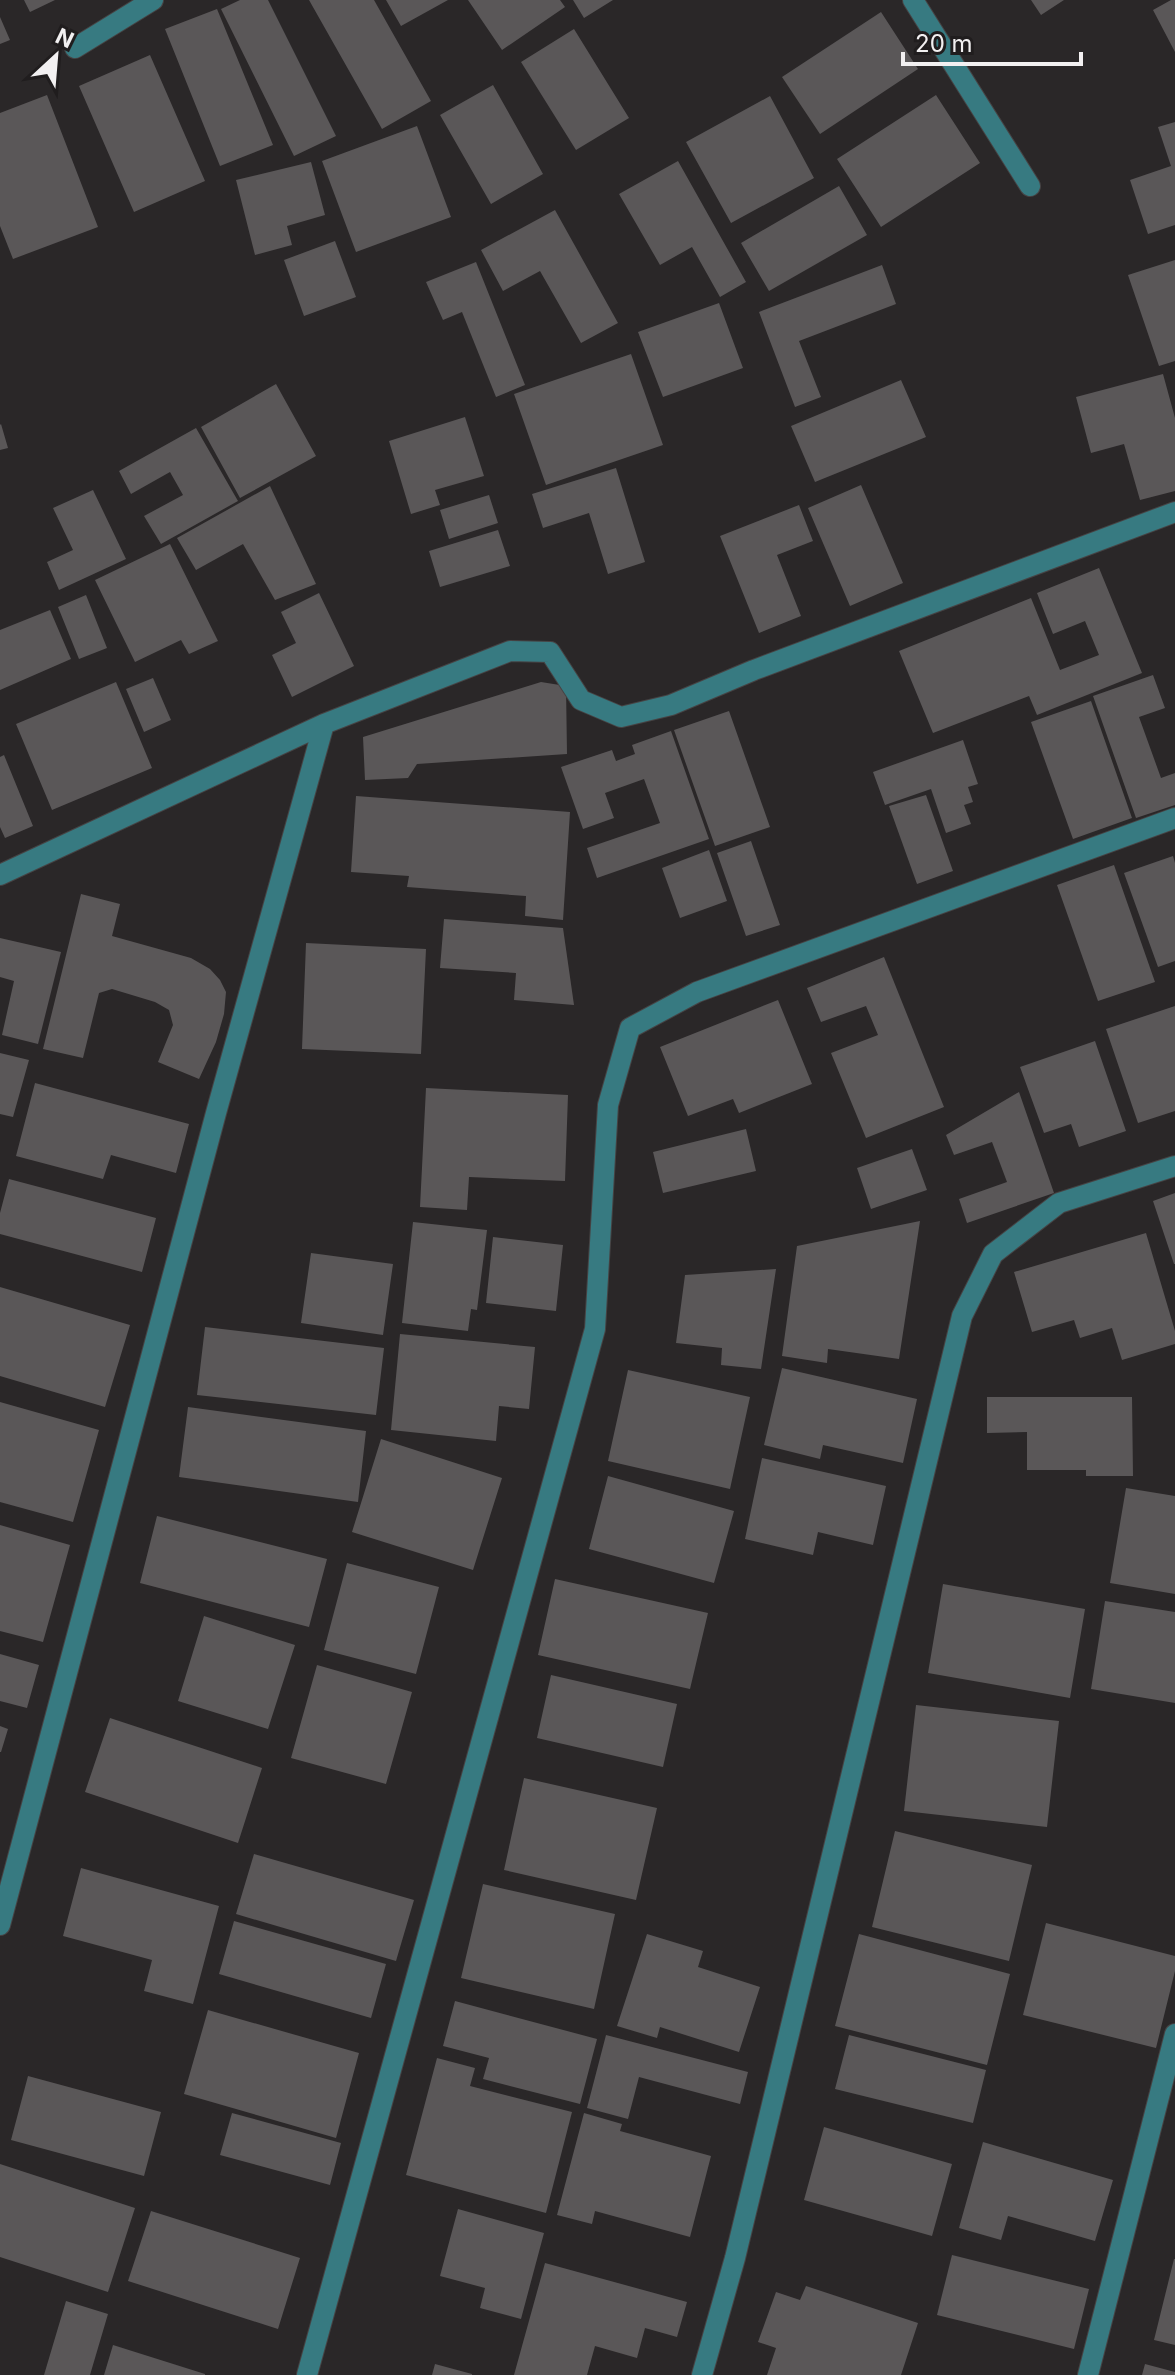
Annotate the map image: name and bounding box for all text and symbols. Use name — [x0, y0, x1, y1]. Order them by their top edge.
north arrow — [16, 16, 96, 96]
scale bar — [903, 16, 1081, 66]
text: N — [52, 23, 78, 53]
text: 20 m — [915, 29, 973, 58]

